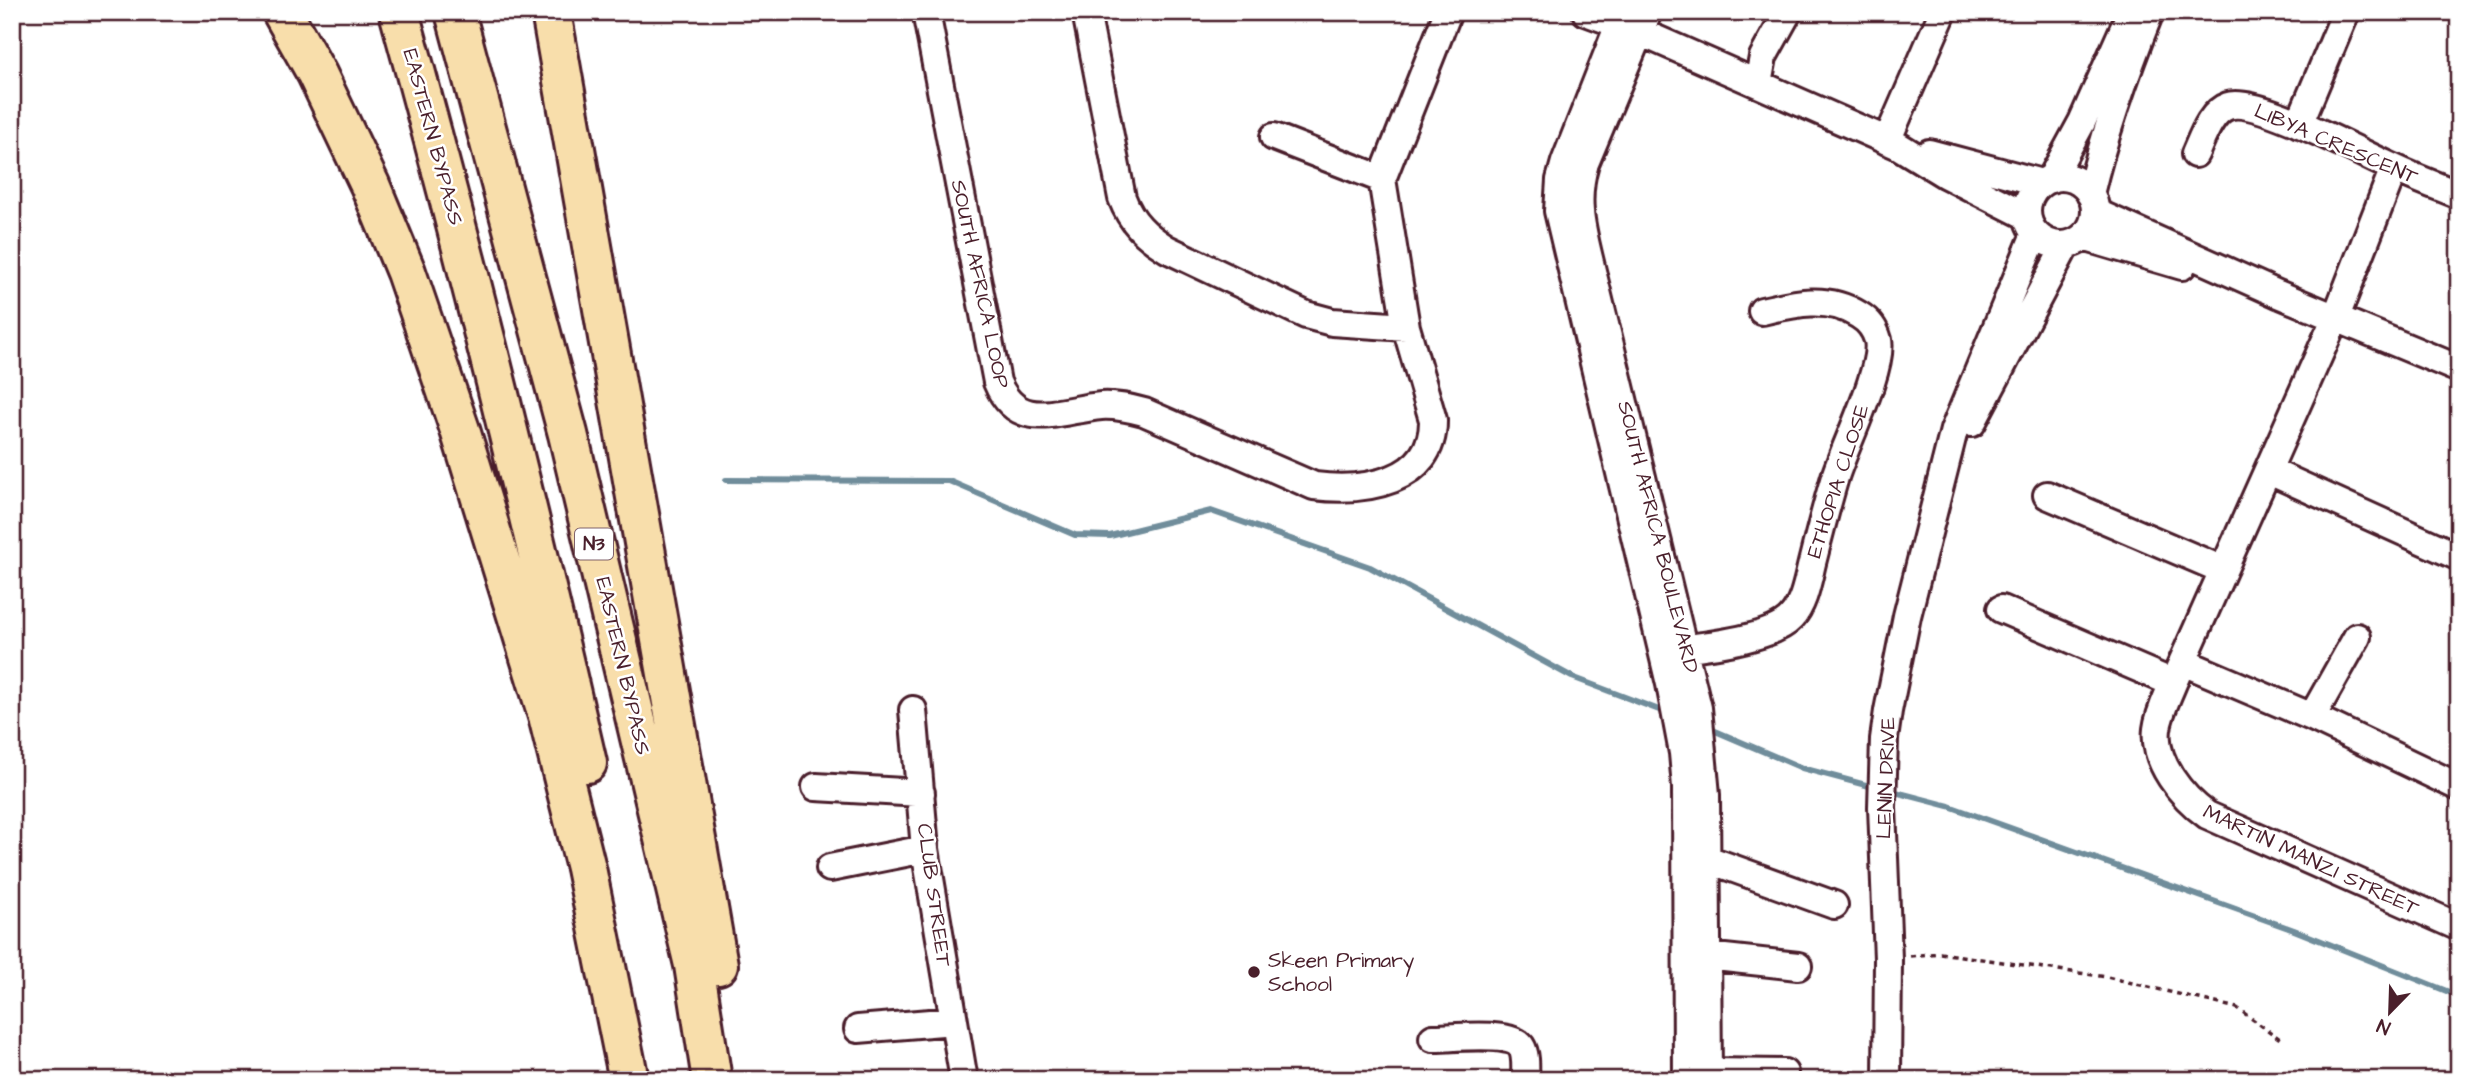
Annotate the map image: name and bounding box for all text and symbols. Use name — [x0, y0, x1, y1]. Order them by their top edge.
street label: EASTERN BYPASS — [396, 46, 470, 228]
street label: LIBYA CRESCENT — [2250, 96, 2423, 192]
street label: SOUTH AFRICA LOOP — [944, 177, 1016, 392]
street label: SOUTH AFRICA BOULEVARD — [1610, 398, 1706, 676]
street label: ETHOPIA CLOSE — [1799, 400, 1877, 562]
road number: N3 — [575, 528, 613, 559]
street label: EASTERN BYPASS — [588, 574, 658, 758]
street label: LENIN DRIVE — [1869, 716, 1903, 840]
street label: MARTIN MANZI STREET — [2198, 797, 2425, 923]
street label: CLUB STREET — [910, 822, 959, 969]
place label: Skeen Primary School — [1268, 946, 1415, 999]
marker: Skeen Primary School — [1246, 964, 1262, 980]
north arrow — [2356, 976, 2426, 1046]
text: N — [2373, 1011, 2395, 1041]

